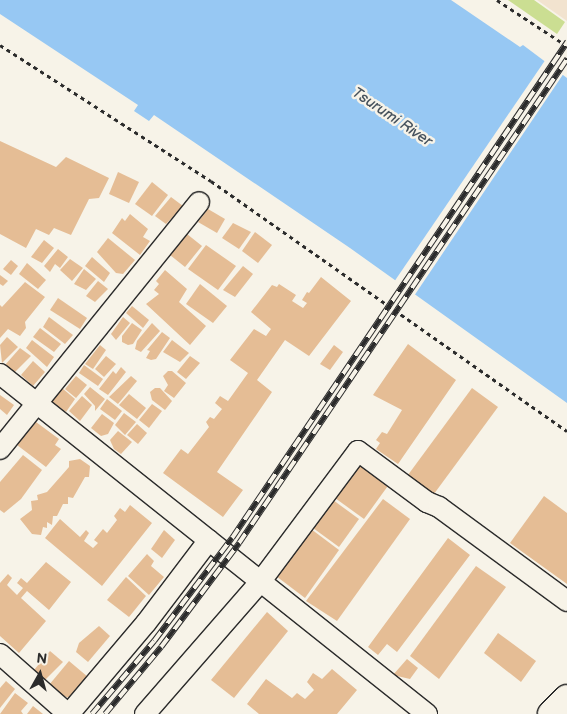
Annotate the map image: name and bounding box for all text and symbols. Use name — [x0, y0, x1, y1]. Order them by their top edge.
water label: Tsurumi River — [349, 84, 435, 150]
north arrow — [15, 649, 65, 699]
text: N — [36, 650, 48, 668]

